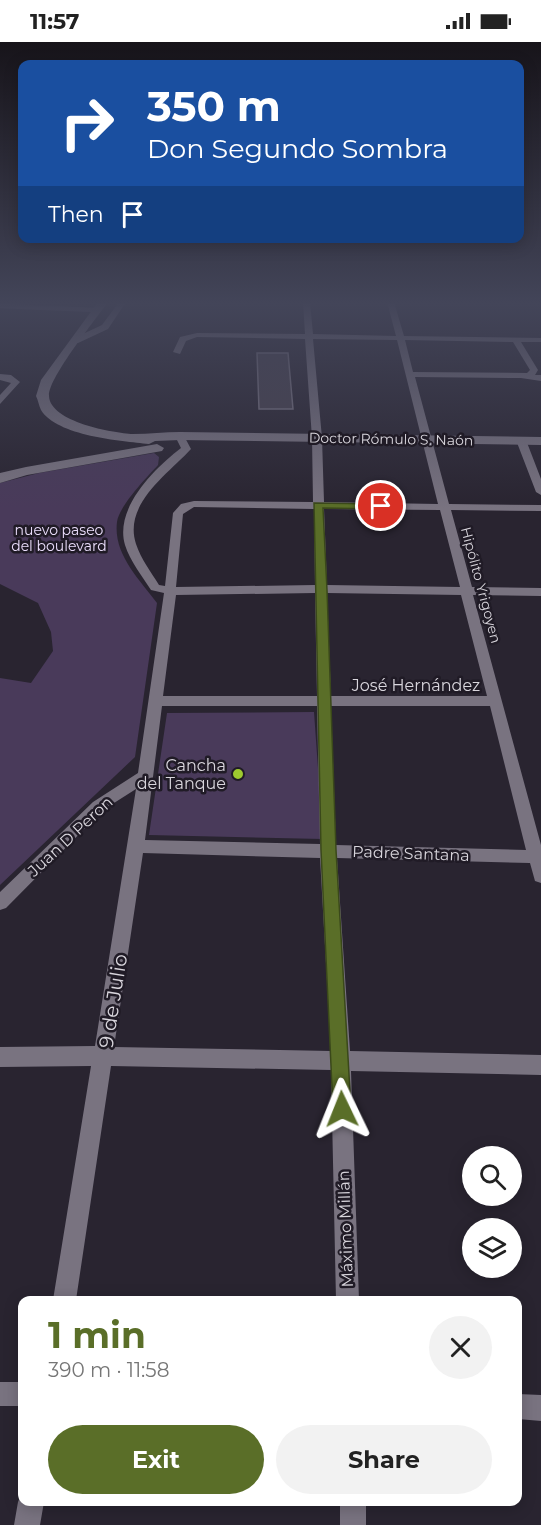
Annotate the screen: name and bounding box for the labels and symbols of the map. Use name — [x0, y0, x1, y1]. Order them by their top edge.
street label: Doctor Rómulo S. Naón — [309, 429, 473, 449]
pin — [355, 480, 406, 531]
park label: nuevo paseo del boulevard — [11, 521, 107, 555]
street label: Hipólito Yrigoyen — [457, 525, 505, 645]
street label: José Hernández — [351, 676, 480, 695]
place label: Cancha del Tanque — [137, 756, 226, 793]
marker: Cancha del Tanque — [231, 767, 245, 781]
street label: Juan D Peron — [23, 792, 117, 881]
street label: Padre Santana — [352, 842, 470, 865]
street label: 9 de Julio — [94, 952, 132, 1050]
position arrow — [310, 1077, 374, 1141]
street label: Máximo Millán — [334, 1170, 357, 1288]

